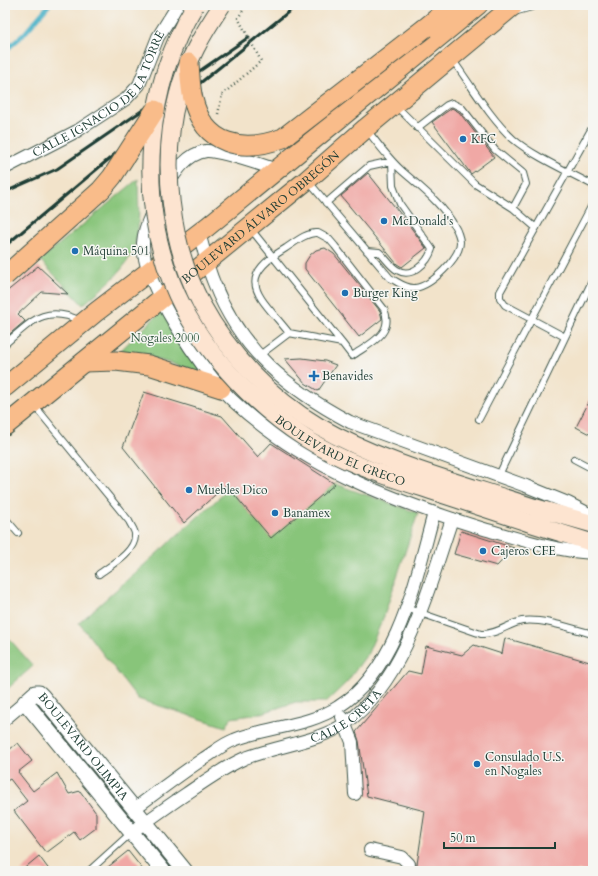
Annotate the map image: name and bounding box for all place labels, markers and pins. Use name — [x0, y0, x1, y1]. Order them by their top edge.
place label: KFC — [471, 131, 496, 147]
marker: KFC — [458, 134, 468, 144]
place label: McDonald's — [392, 213, 453, 229]
marker: McDonald's — [379, 216, 389, 226]
place label: Máquina 501 — [83, 243, 150, 259]
marker: Máquina 501 — [70, 246, 80, 256]
place label: Burger King — [353, 285, 418, 301]
marker: Burger King — [340, 288, 350, 298]
place label: Benavides — [322, 368, 373, 384]
marker: Benavides — [309, 371, 319, 381]
place label: Muebles Dico — [197, 482, 268, 498]
marker: Muebles Dico — [184, 485, 194, 495]
place label: Banamex — [283, 505, 330, 521]
marker: Banamex — [270, 508, 280, 518]
place label: Cajeros CFE — [491, 543, 556, 559]
marker: Cajeros CFE — [478, 546, 488, 556]
place label: Consulado U.S. en Nogales — [485, 749, 564, 779]
marker: Consulado U.S. en Nogales — [472, 759, 482, 769]

